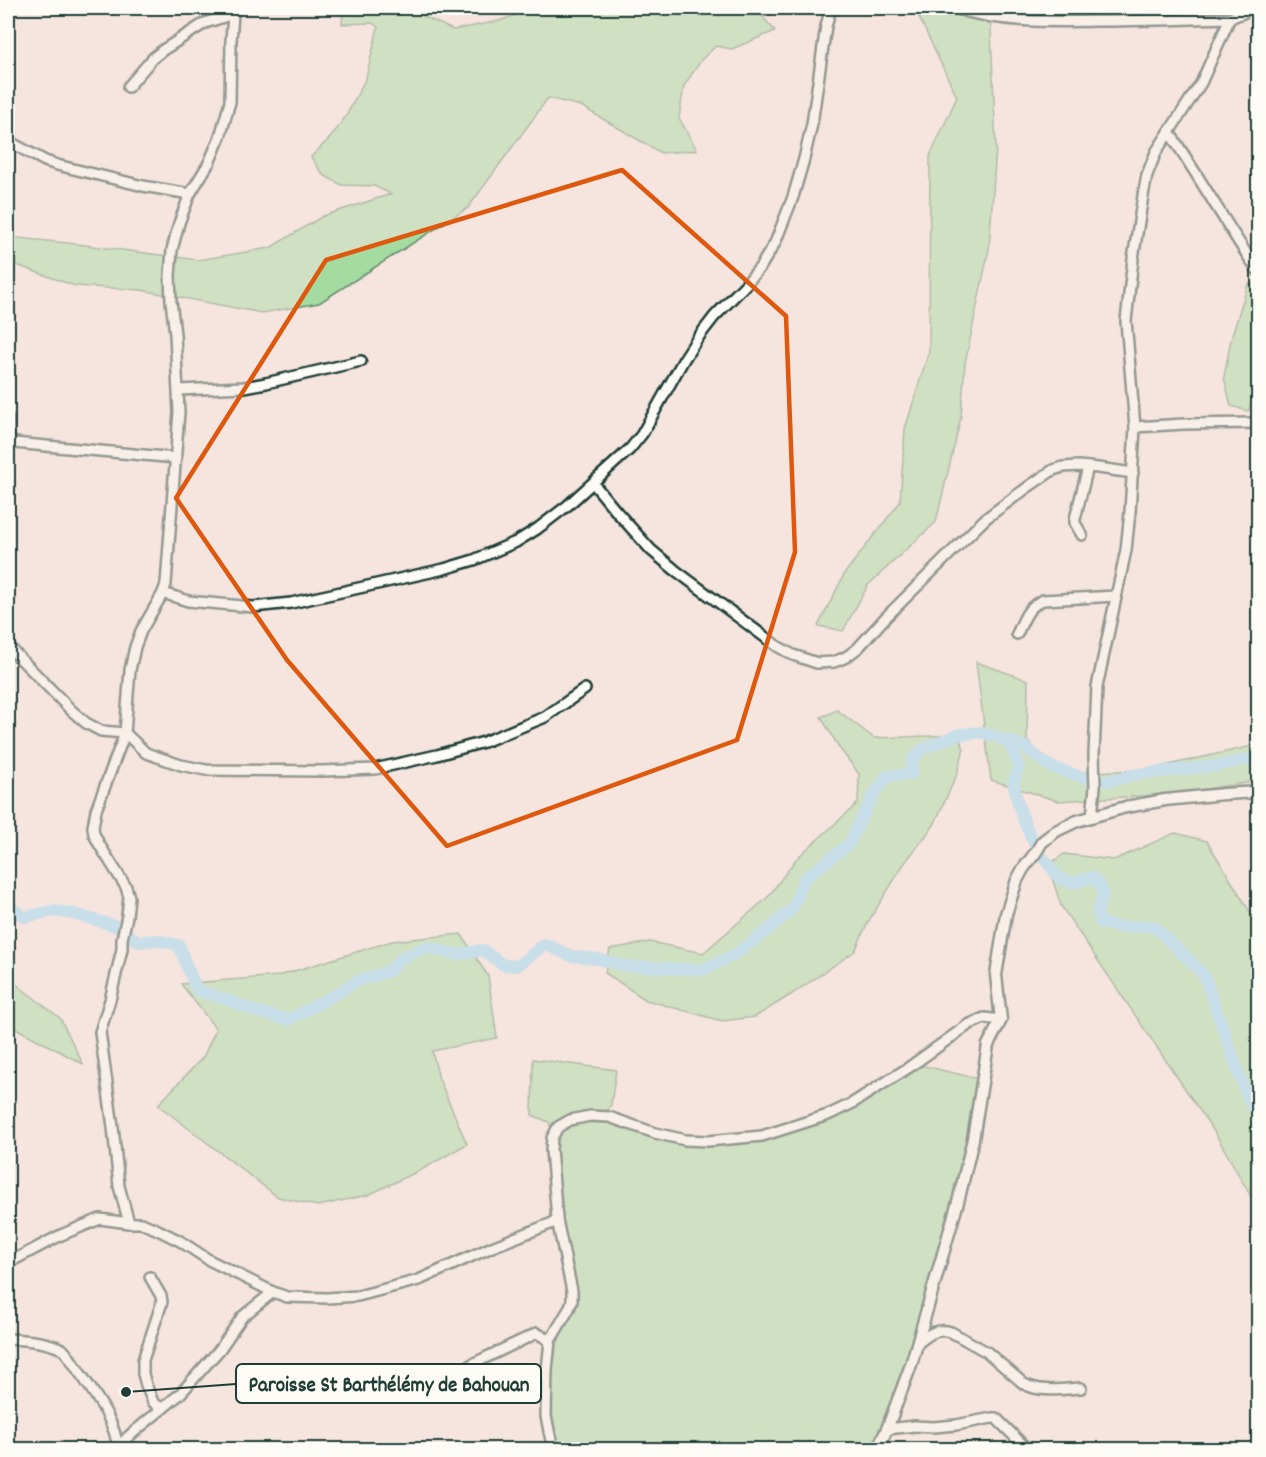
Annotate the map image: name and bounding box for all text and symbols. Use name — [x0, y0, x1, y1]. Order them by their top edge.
callout: Paroisse St Barthélémy de Bahouan — [236, 1364, 541, 1403]
text: Paroisse St Barthélémy de Bahouan — [249, 1372, 530, 1402]

